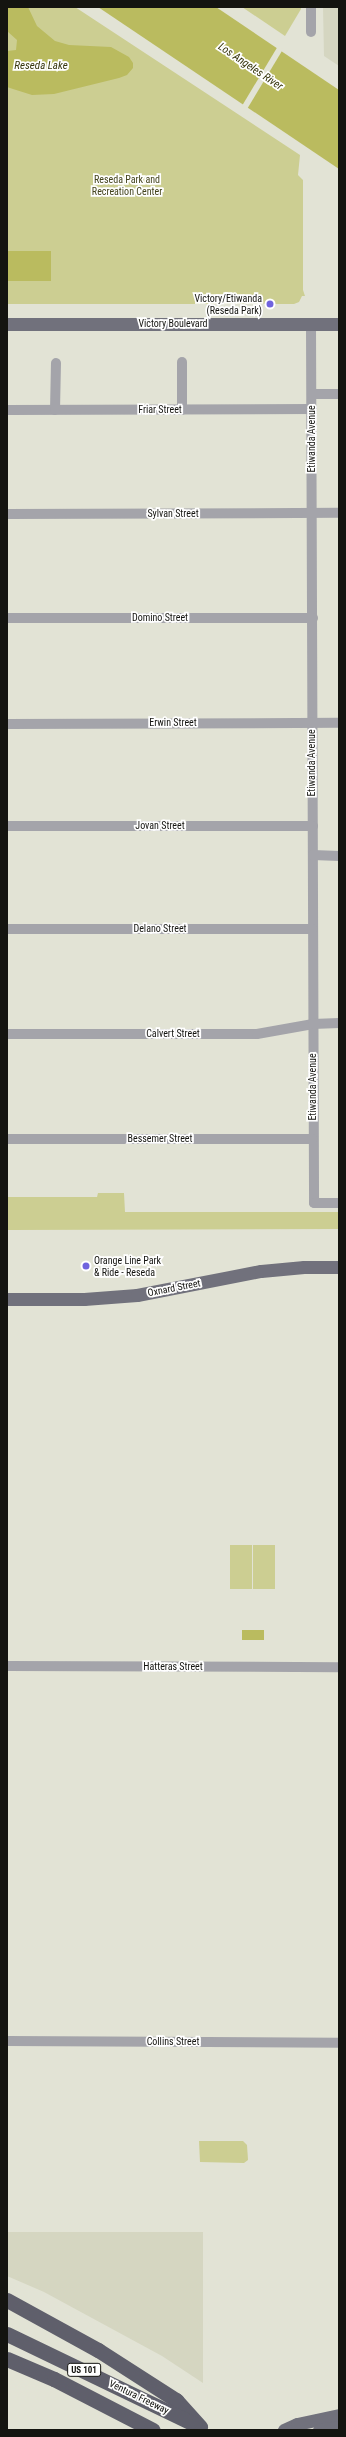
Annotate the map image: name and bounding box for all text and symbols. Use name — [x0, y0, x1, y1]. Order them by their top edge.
water label: Los Angeles River — [215, 41, 285, 93]
water label: Reseda Lake — [14, 59, 68, 73]
park label: Reseda Park and Recreation Center — [92, 173, 162, 196]
place label: Victory/Etiwanda (Reseda Park) — [194, 292, 262, 316]
marker: Victory/Etiwanda (Reseda Park) — [265, 299, 275, 309]
street label: Victory Boulevard — [138, 318, 208, 330]
street label: Friar Street — [138, 404, 182, 416]
street label: Etiwanda Avenue — [306, 405, 318, 473]
street label: Sylvan Street — [147, 508, 199, 520]
street label: Domino Street — [132, 612, 188, 624]
street label: Erwin Street — [149, 717, 197, 729]
street label: Etiwanda Avenue — [306, 729, 318, 797]
street label: Jovan Street — [135, 820, 185, 832]
street label: Delano Street — [133, 923, 187, 935]
street label: Calvert Street — [146, 1028, 200, 1040]
street label: Etiwanda Avenue — [307, 1053, 319, 1121]
street label: Bessemer Street — [128, 1133, 192, 1145]
place label: Orange Line Park & Ride - Reseda — [94, 1254, 161, 1278]
marker: Orange Line Park & Ride - Reseda — [81, 1261, 91, 1271]
street label: Oxnard Street — [147, 1277, 201, 1299]
street label: Hatteras Street — [143, 1661, 203, 1673]
street label: Collins Street — [147, 2036, 199, 2048]
road number: US 101 — [67, 2363, 101, 2377]
street label: Ventura Freeway — [107, 2377, 171, 2417]

